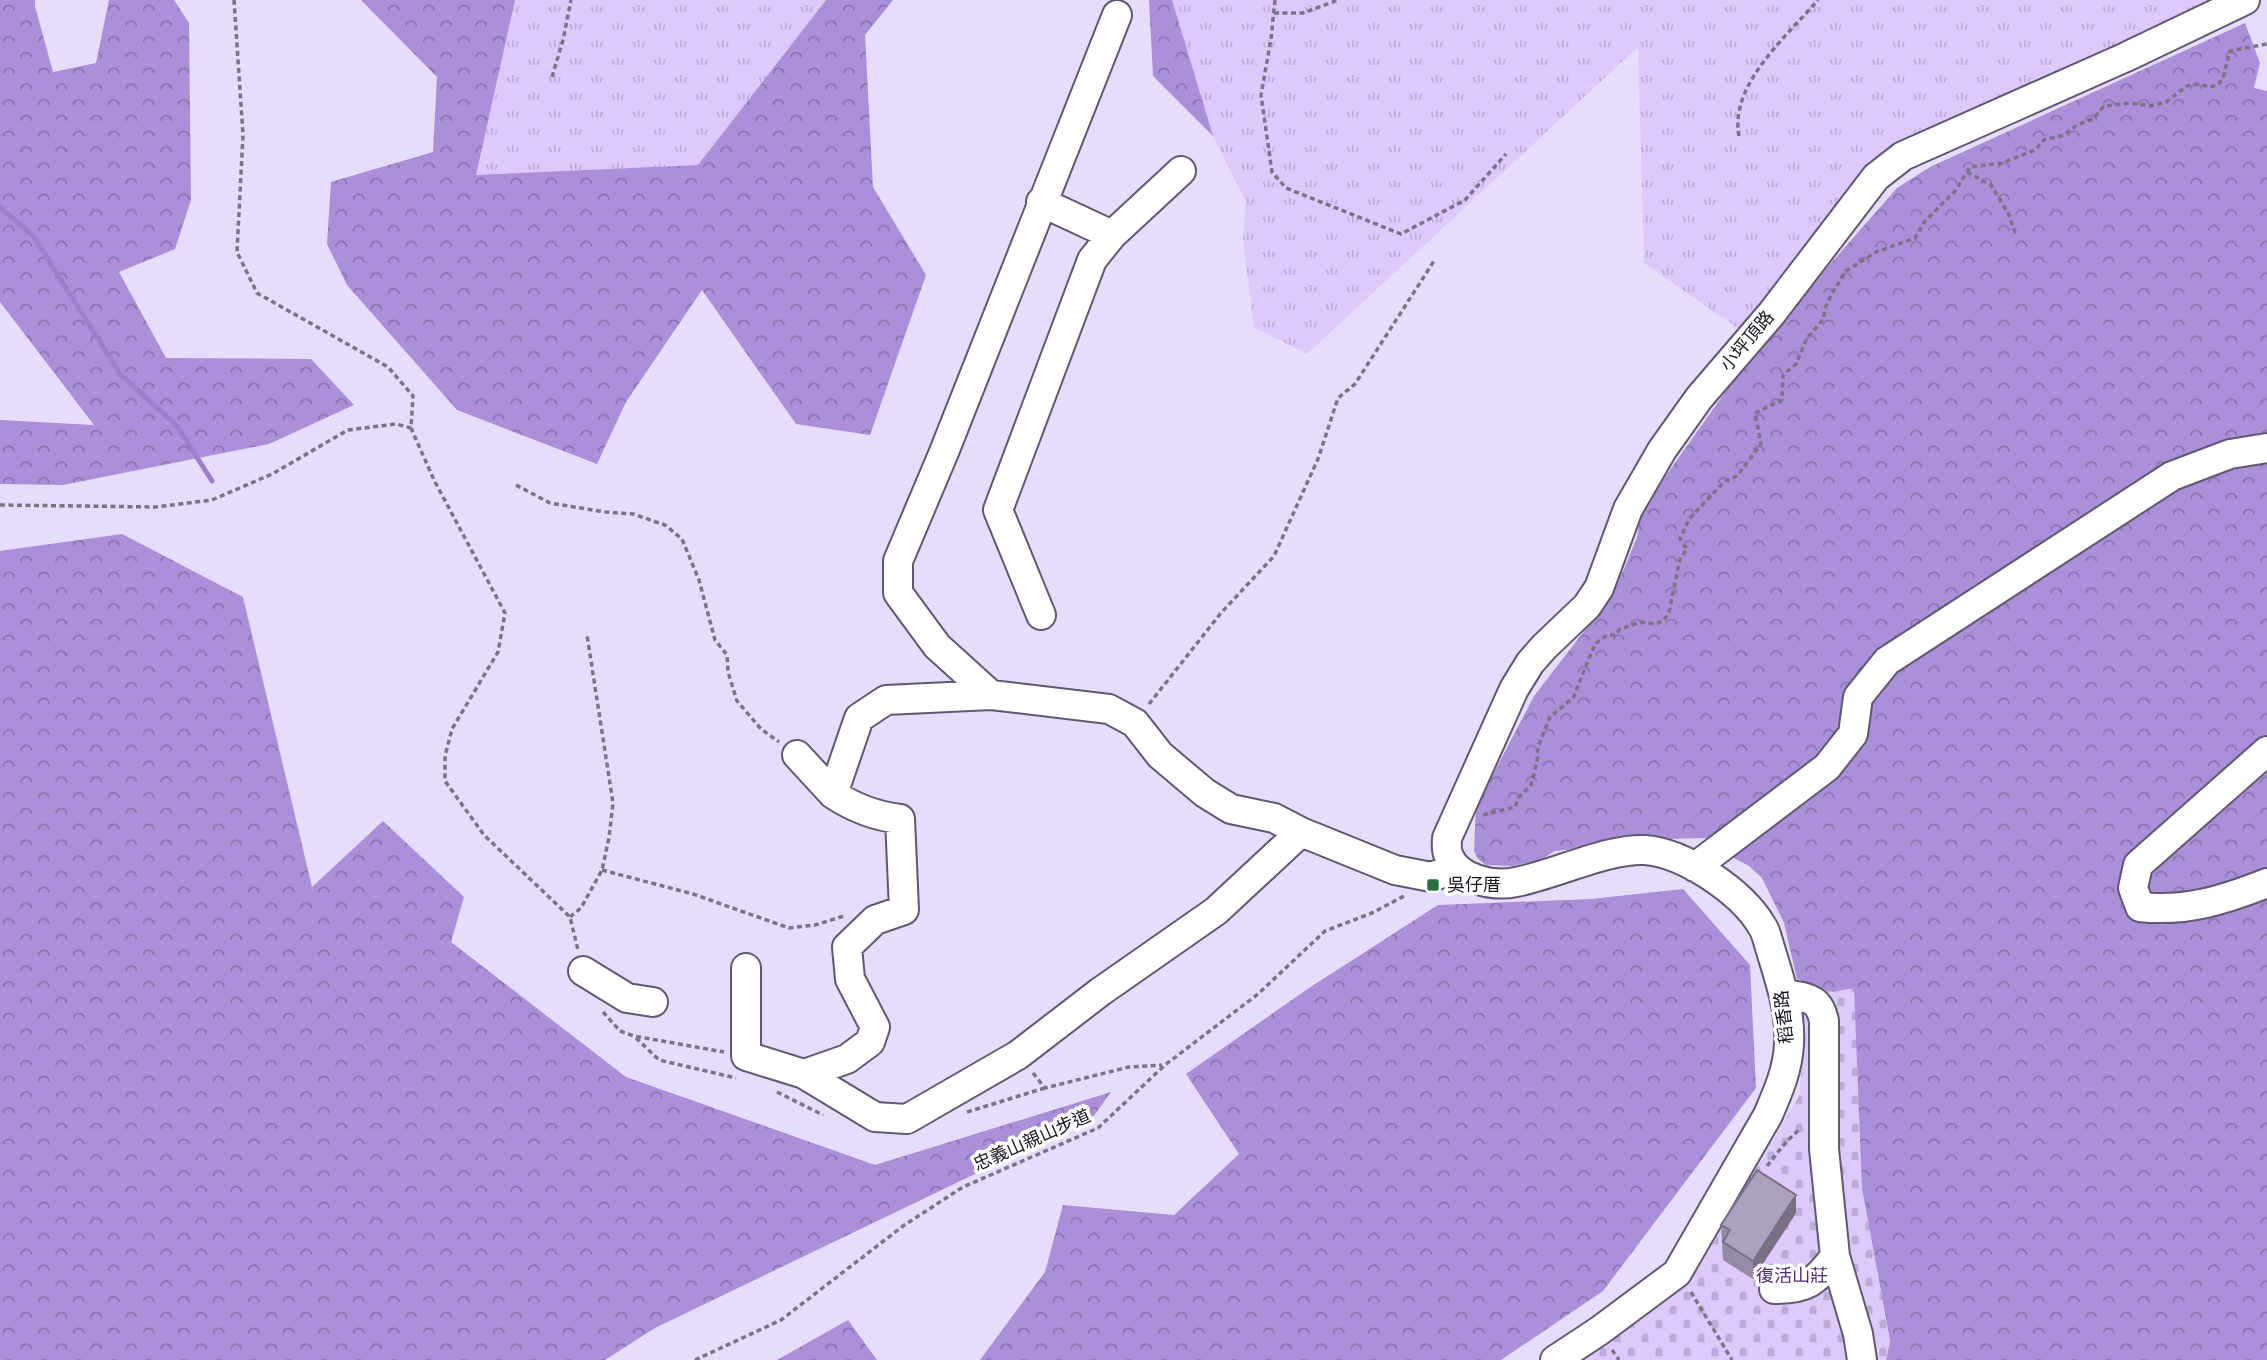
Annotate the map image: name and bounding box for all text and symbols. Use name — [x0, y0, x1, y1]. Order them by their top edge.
street label: 小坪頂路 — [1715, 306, 1779, 376]
place label: 吳仔厝 — [1447, 874, 1501, 896]
marker: 吳仔厝 — [1425, 877, 1441, 893]
street label: 稻香路 — [1770, 989, 1798, 1045]
street label: 忠義山親山步道 — [970, 1104, 1094, 1176]
park label: 復活山莊 — [1756, 1265, 1828, 1287]

